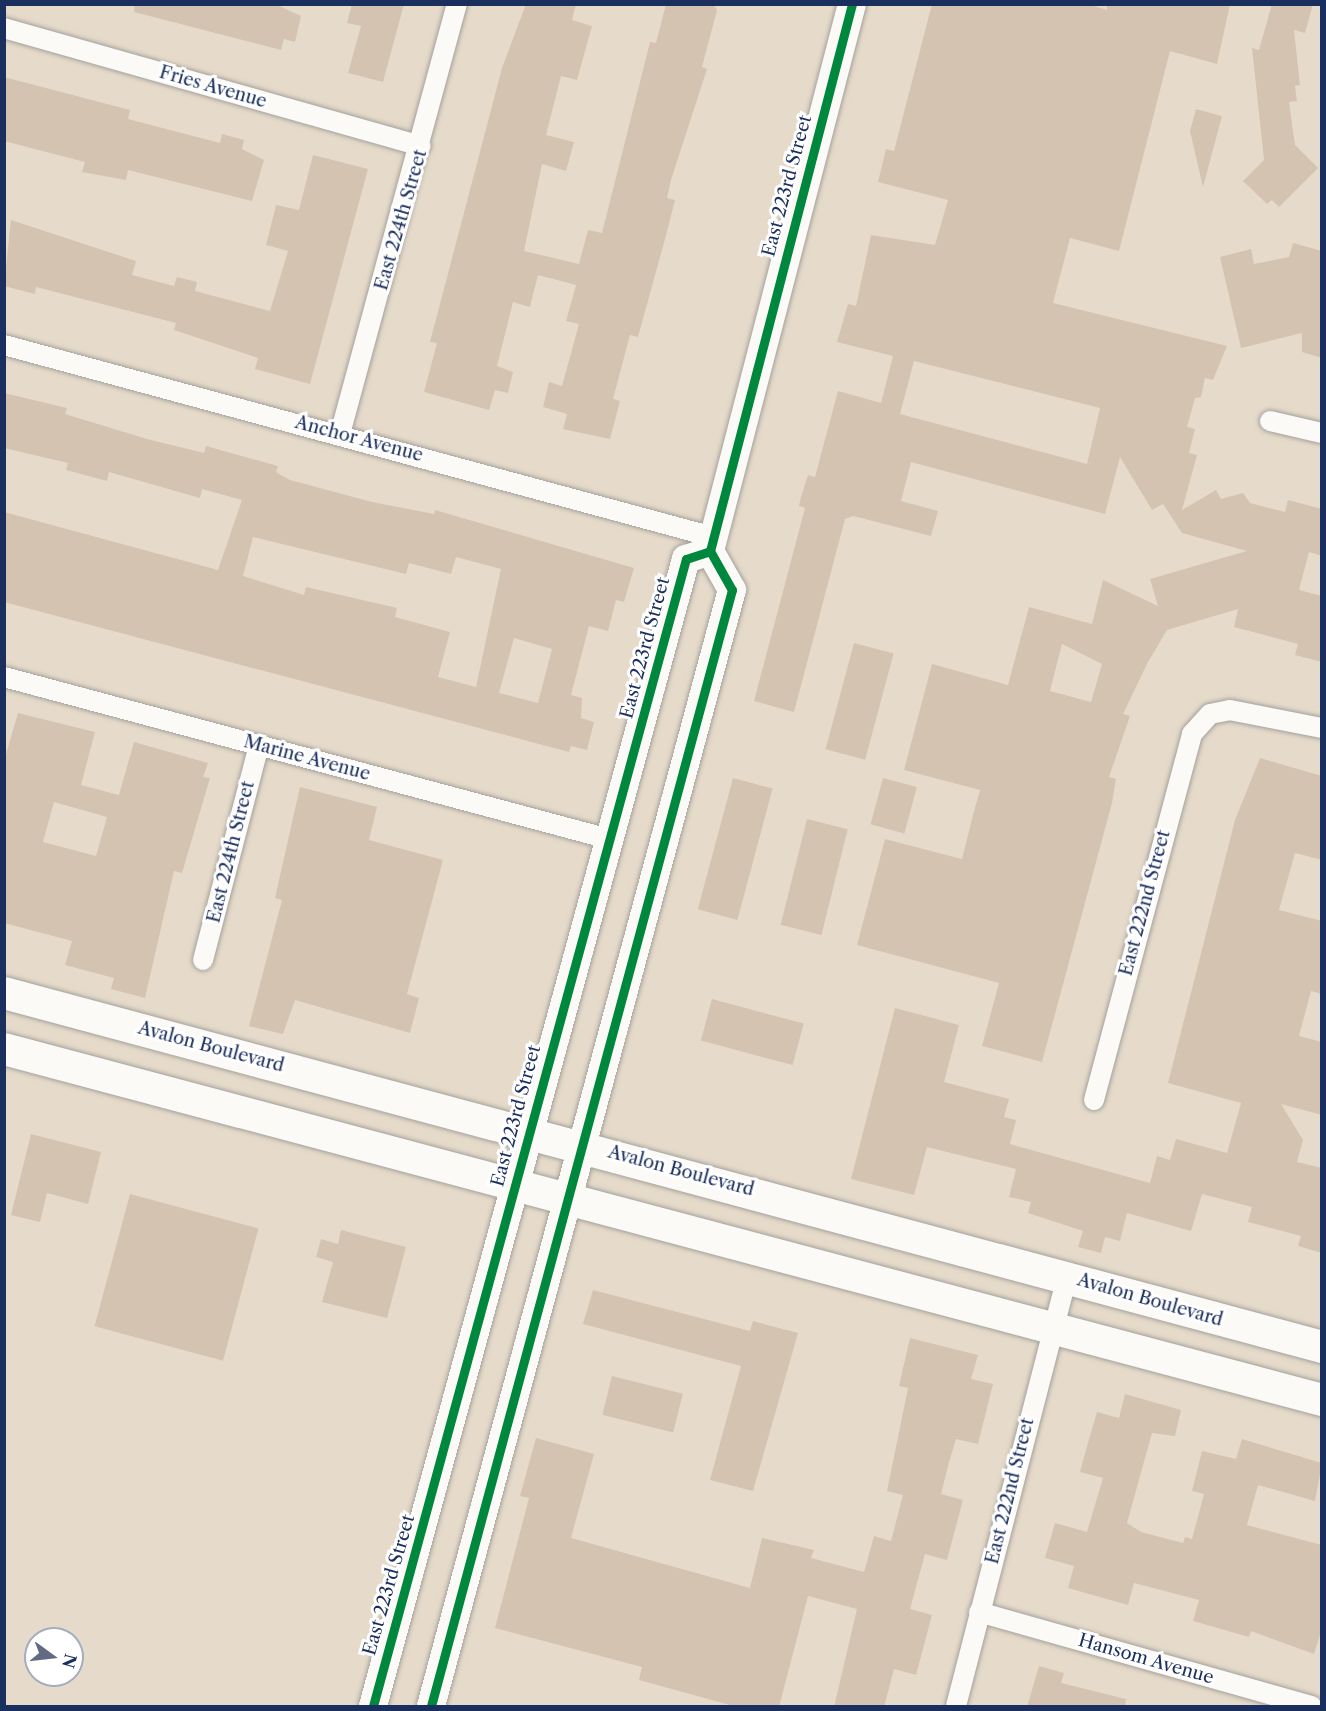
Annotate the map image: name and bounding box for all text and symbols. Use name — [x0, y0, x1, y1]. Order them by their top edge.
street label: Fries Avenue — [156, 61, 270, 113]
street label: East 223rd Street — [758, 113, 816, 259]
street label: East 224th Street — [371, 147, 431, 293]
street label: Anchor Avenue — [292, 411, 426, 467]
street label: East 223rd Street — [616, 575, 674, 721]
street label: Marine Avenue — [241, 731, 373, 785]
street label: East 224th Street — [203, 779, 259, 925]
street label: East 222nd Street — [1115, 828, 1175, 978]
street label: Avalon Boulevard — [136, 1017, 286, 1077]
street label: East 223rd Street — [487, 1043, 545, 1189]
street label: Avalon Boulevard — [606, 1141, 756, 1201]
street label: Avalon Boulevard — [1075, 1269, 1225, 1331]
street label: East 222nd Street — [981, 1416, 1039, 1566]
street label: East 223rd Street — [359, 1512, 419, 1658]
north arrow — [24, 1627, 84, 1687]
street label: Hansom Avenue — [1076, 1629, 1216, 1689]
text: N — [58, 1652, 81, 1670]

